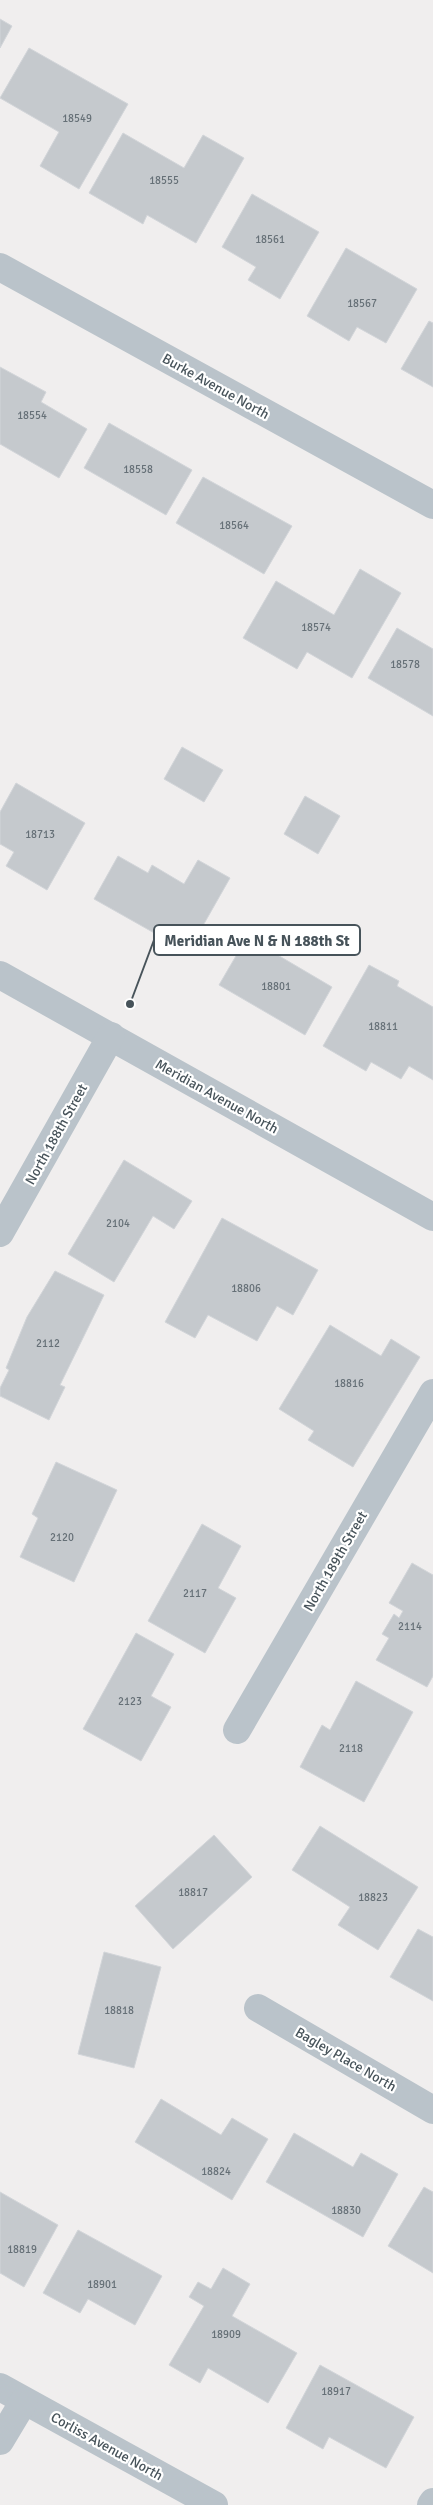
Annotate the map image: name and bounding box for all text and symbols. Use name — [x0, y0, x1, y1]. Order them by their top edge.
house number: 18549 — [62, 112, 92, 125]
house number: 18555 — [149, 174, 179, 187]
house number: 18561 — [255, 233, 285, 246]
house number: 18567 — [347, 297, 377, 310]
street label: Burke Avenue North — [159, 350, 272, 423]
house number: 18554 — [17, 409, 47, 422]
house number: 18558 — [123, 463, 153, 476]
house number: 18564 — [219, 519, 249, 532]
house number: 18574 — [301, 621, 331, 634]
house number: 18578 — [390, 658, 420, 671]
house number: 18713 — [25, 828, 55, 841]
callout: Meridian Ave N & N 188th St — [154, 925, 360, 955]
text: Meridian Ave N & N 188th St — [164, 932, 350, 950]
house number: 18801 — [261, 980, 291, 993]
house number: 18811 — [368, 1020, 398, 1033]
street label: Meridian Avenue North — [152, 1056, 281, 1137]
street label: North 188th Street — [22, 1081, 91, 1188]
house number: 2104 — [106, 1217, 130, 1230]
house number: 18806 — [231, 1282, 261, 1295]
house number: 2112 — [36, 1337, 60, 1350]
house number: 18816 — [334, 1377, 364, 1390]
street label: North 189th Street — [300, 1508, 371, 1614]
house number: 2120 — [50, 1531, 74, 1544]
house number: 2117 — [183, 1587, 207, 1600]
house number: 2114 — [398, 1620, 422, 1633]
house number: 2123 — [118, 1695, 142, 1708]
house number: 2118 — [339, 1742, 363, 1755]
house number: 18817 — [178, 1886, 208, 1899]
house number: 18823 — [358, 1891, 388, 1904]
house number: 18818 — [104, 2004, 134, 2017]
street label: Bagley Place North — [292, 2024, 399, 2095]
house number: 18824 — [201, 2165, 231, 2178]
house number: 18830 — [331, 2204, 361, 2217]
house number: 18819 — [7, 2243, 37, 2256]
house number: 18901 — [87, 2278, 117, 2291]
house number: 18909 — [211, 2328, 241, 2341]
house number: 18917 — [321, 2385, 351, 2398]
street label: Corliss Avenue North — [48, 2409, 166, 2484]

